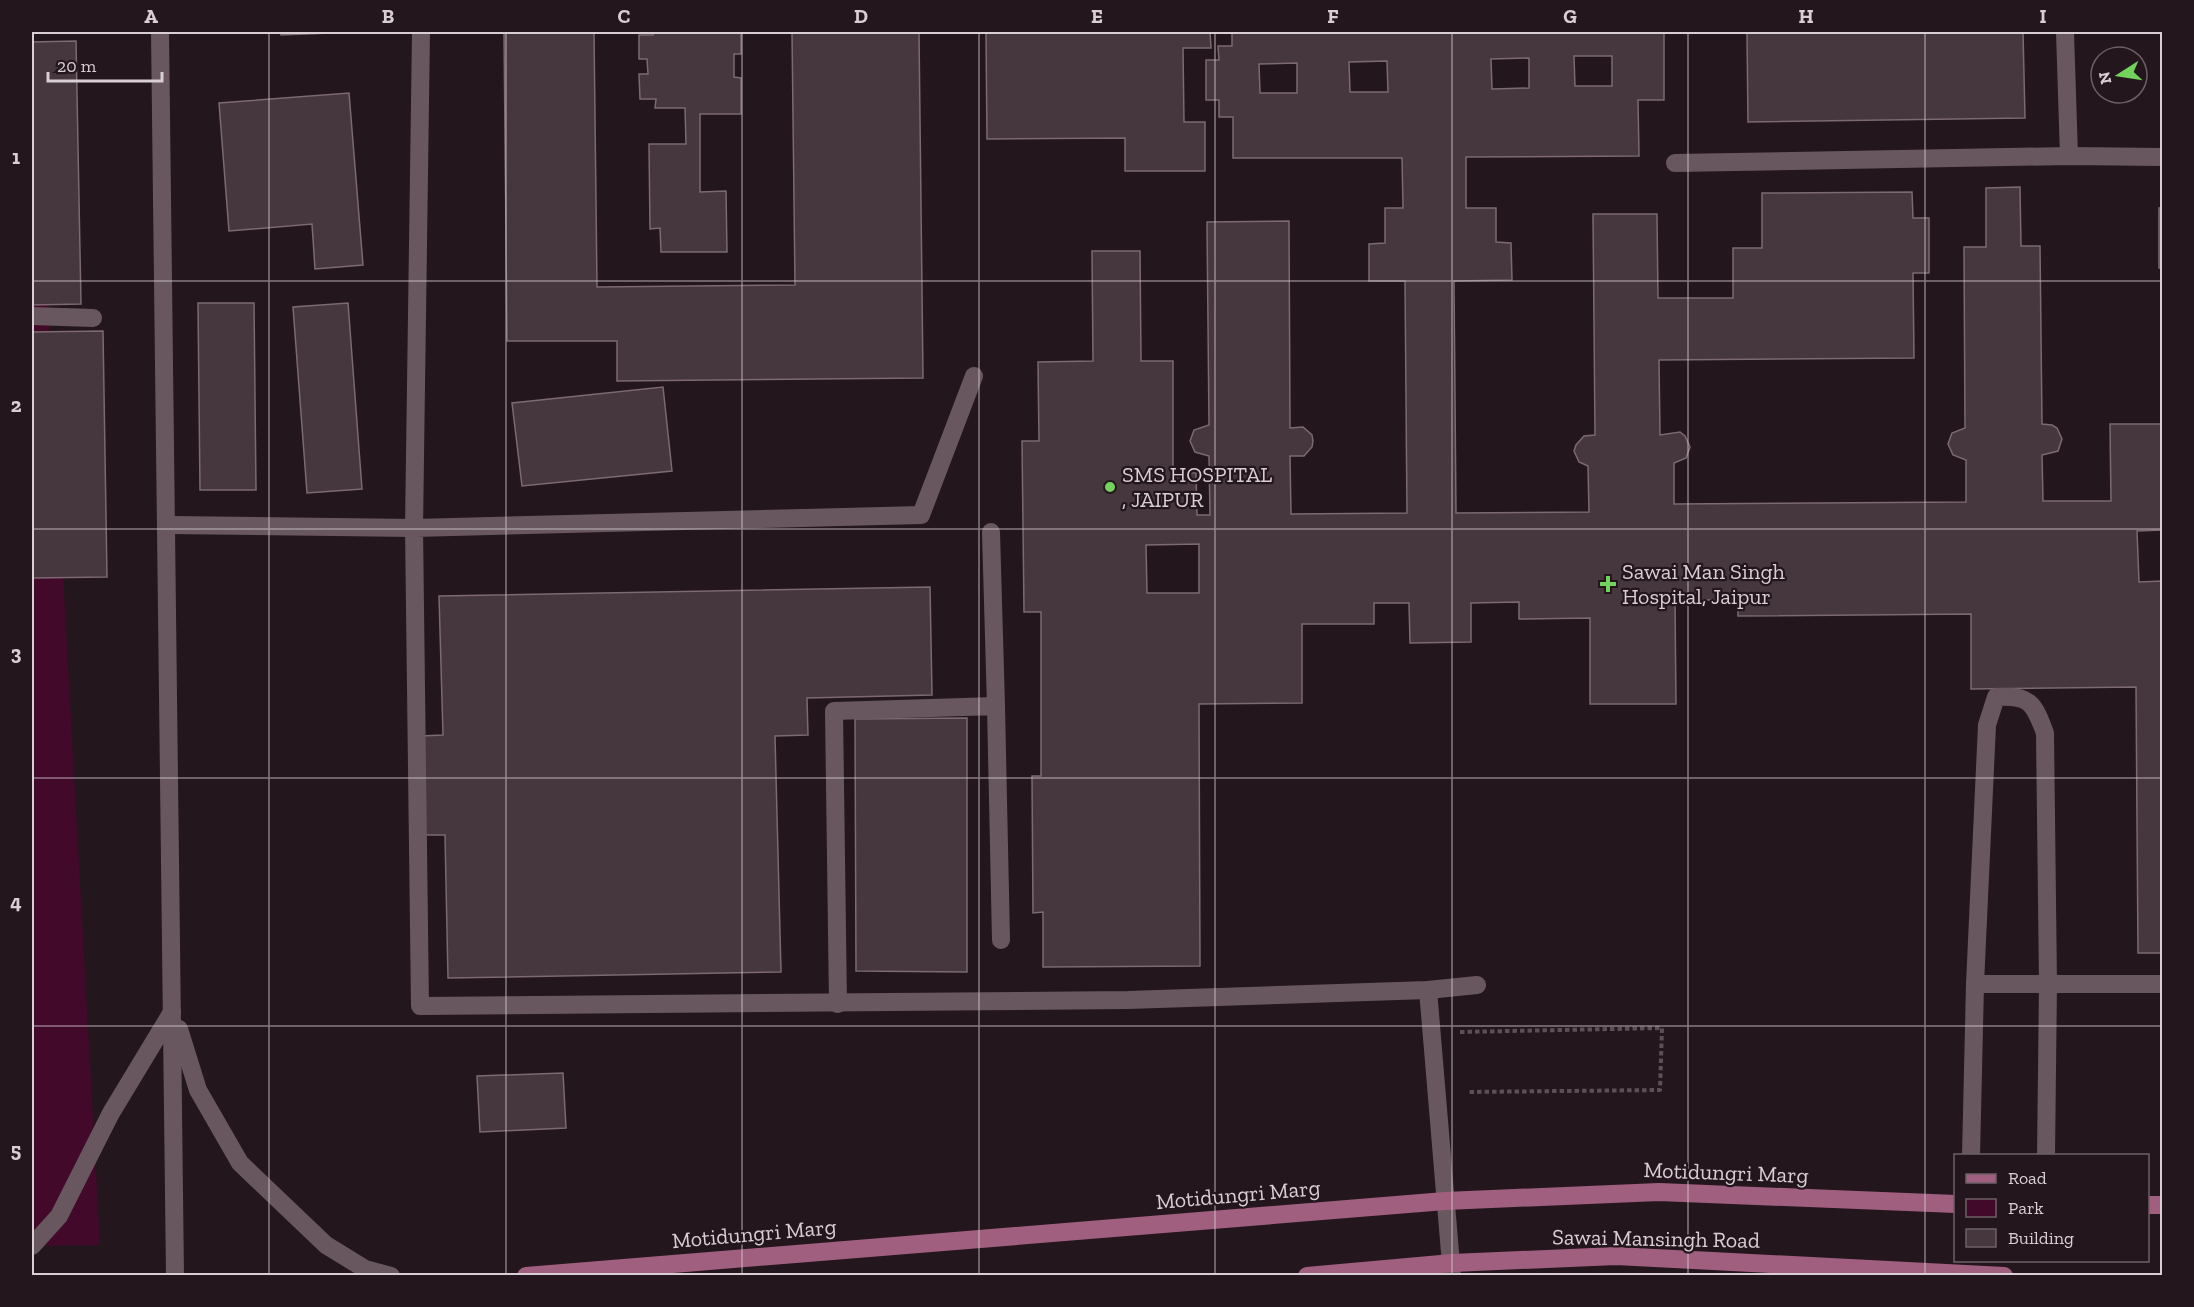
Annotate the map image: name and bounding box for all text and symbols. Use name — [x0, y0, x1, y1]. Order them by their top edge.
text: A — [144, 4, 158, 28]
text: B — [382, 4, 394, 28]
text: C — [618, 4, 631, 28]
text: D — [854, 4, 868, 28]
text: E — [1091, 4, 1103, 28]
text: F — [1327, 4, 1339, 28]
text: G — [1563, 4, 1577, 28]
text: H — [1798, 4, 1814, 28]
text: I — [2039, 4, 2047, 28]
scale bar — [48, 45, 162, 83]
north arrow — [2089, 45, 2149, 105]
text: 20 m — [57, 55, 97, 77]
text: N — [2094, 70, 2115, 86]
text: 1 — [12, 145, 20, 169]
text: 2 — [11, 393, 22, 417]
place label: SMS HOSPITAL , JAIPUR — [1122, 461, 1272, 513]
marker: SMS HOSPITAL , JAIPUR — [1103, 480, 1117, 494]
place label: Sawai Man Singh Hospital, Jaipur — [1622, 558, 1786, 610]
marker: Sawai Man Singh Hospital, Jaipur — [1599, 575, 1617, 593]
text: 3 — [11, 641, 22, 665]
text: 4 — [10, 890, 22, 914]
text: 5 — [11, 1138, 21, 1162]
legend — [1954, 1154, 2149, 1262]
street label: Motidungri Marg — [1643, 1156, 1809, 1189]
text: Road — [2008, 1167, 2047, 1189]
street label: Motidungri Marg — [1155, 1174, 1321, 1215]
text: Park — [2008, 1197, 2044, 1219]
street label: Motidungri Marg — [671, 1213, 837, 1254]
street label: Sawai Mansingh Road — [1552, 1223, 1760, 1254]
text: Building — [2008, 1227, 2074, 1249]

